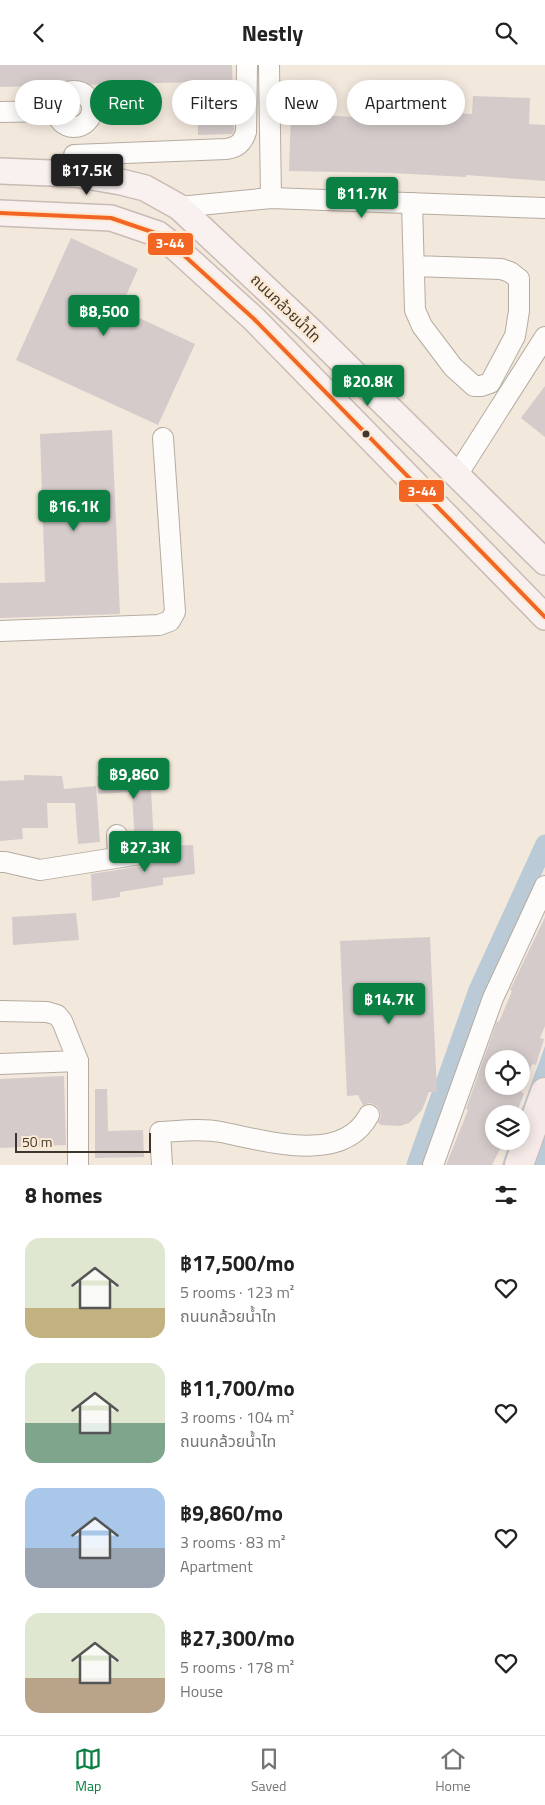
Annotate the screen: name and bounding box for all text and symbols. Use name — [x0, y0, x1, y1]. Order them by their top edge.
text: Nestly — [242, 16, 303, 50]
icon: back — [25, 19, 53, 47]
icon: search — [492, 19, 520, 47]
chip: Buy — [15, 80, 80, 125]
chip: Rent — [90, 80, 162, 125]
chip: Filters — [172, 80, 256, 125]
chip: New — [266, 80, 337, 125]
chip: Apartment — [347, 80, 465, 125]
pin: ฿17.5K — [46, 153, 128, 196]
text: ฿17.5K — [62, 158, 112, 182]
pin: ฿11.7K — [321, 177, 403, 219]
text: ฿11.7K — [337, 181, 387, 205]
line badge: 3-44 — [147, 232, 194, 256]
text: 3-44 — [155, 232, 185, 253]
street label: ถนนกล้วยน้ำไท — [246, 268, 326, 348]
pin: ฿8,500 — [63, 295, 145, 337]
text: ฿8,500 — [79, 299, 129, 323]
pin: ฿20.8K — [327, 365, 409, 407]
text: ฿20.8K — [343, 369, 393, 393]
unlabelled marker — [361, 429, 371, 439]
line badge: 3-44 — [398, 479, 445, 503]
text: 3-44 — [407, 480, 437, 501]
pin: ฿16.1K — [33, 489, 115, 532]
text: ฿16.1K — [49, 494, 99, 518]
pin: ฿9,860 — [93, 757, 175, 800]
text: ฿9,860 — [109, 762, 159, 786]
pin: ฿27.3K — [104, 831, 186, 873]
text: ฿27.3K — [120, 835, 170, 859]
pin: ฿14.7K — [348, 983, 430, 1025]
text: ฿14.7K — [364, 987, 414, 1011]
map controls — [485, 1050, 530, 1150]
button: locate — [485, 1050, 530, 1095]
button: layers — [485, 1105, 530, 1150]
scale bar — [15, 1130, 151, 1153]
text: 50 m — [22, 1131, 52, 1152]
text: 8 homes — [25, 1179, 102, 1211]
icon: filters — [492, 1181, 520, 1209]
text: ฿17,500/mo — [180, 1247, 295, 1279]
icon: home — [65, 1258, 125, 1318]
icon: heart — [492, 1274, 520, 1302]
text: 5 rooms · 123 m² — [180, 1280, 294, 1304]
text: ถนนกล้วยน้ำไท — [180, 1304, 276, 1328]
text: ฿11,700/mo — [180, 1372, 295, 1404]
icon: home — [65, 1383, 125, 1443]
icon: heart — [492, 1399, 520, 1427]
text: 3 rooms · 104 m² — [180, 1405, 294, 1429]
text: ถนนกล้วยน้ำไท — [180, 1429, 276, 1453]
text: ฿9,860/mo — [180, 1497, 283, 1529]
icon: home — [65, 1508, 125, 1568]
icon: heart — [492, 1524, 520, 1552]
text: 3 rooms · 83 m² — [180, 1530, 285, 1554]
text: Apartment — [180, 1554, 253, 1578]
text: ฿27,300/mo — [180, 1622, 295, 1654]
icon: home — [65, 1633, 125, 1693]
icon: heart — [492, 1649, 520, 1677]
text: 5 rooms · 178 m² — [180, 1655, 294, 1679]
text: House — [180, 1679, 223, 1703]
tab: Map — [74, 1745, 102, 1796]
tab: Saved — [251, 1745, 287, 1796]
tab: Home — [435, 1745, 471, 1796]

